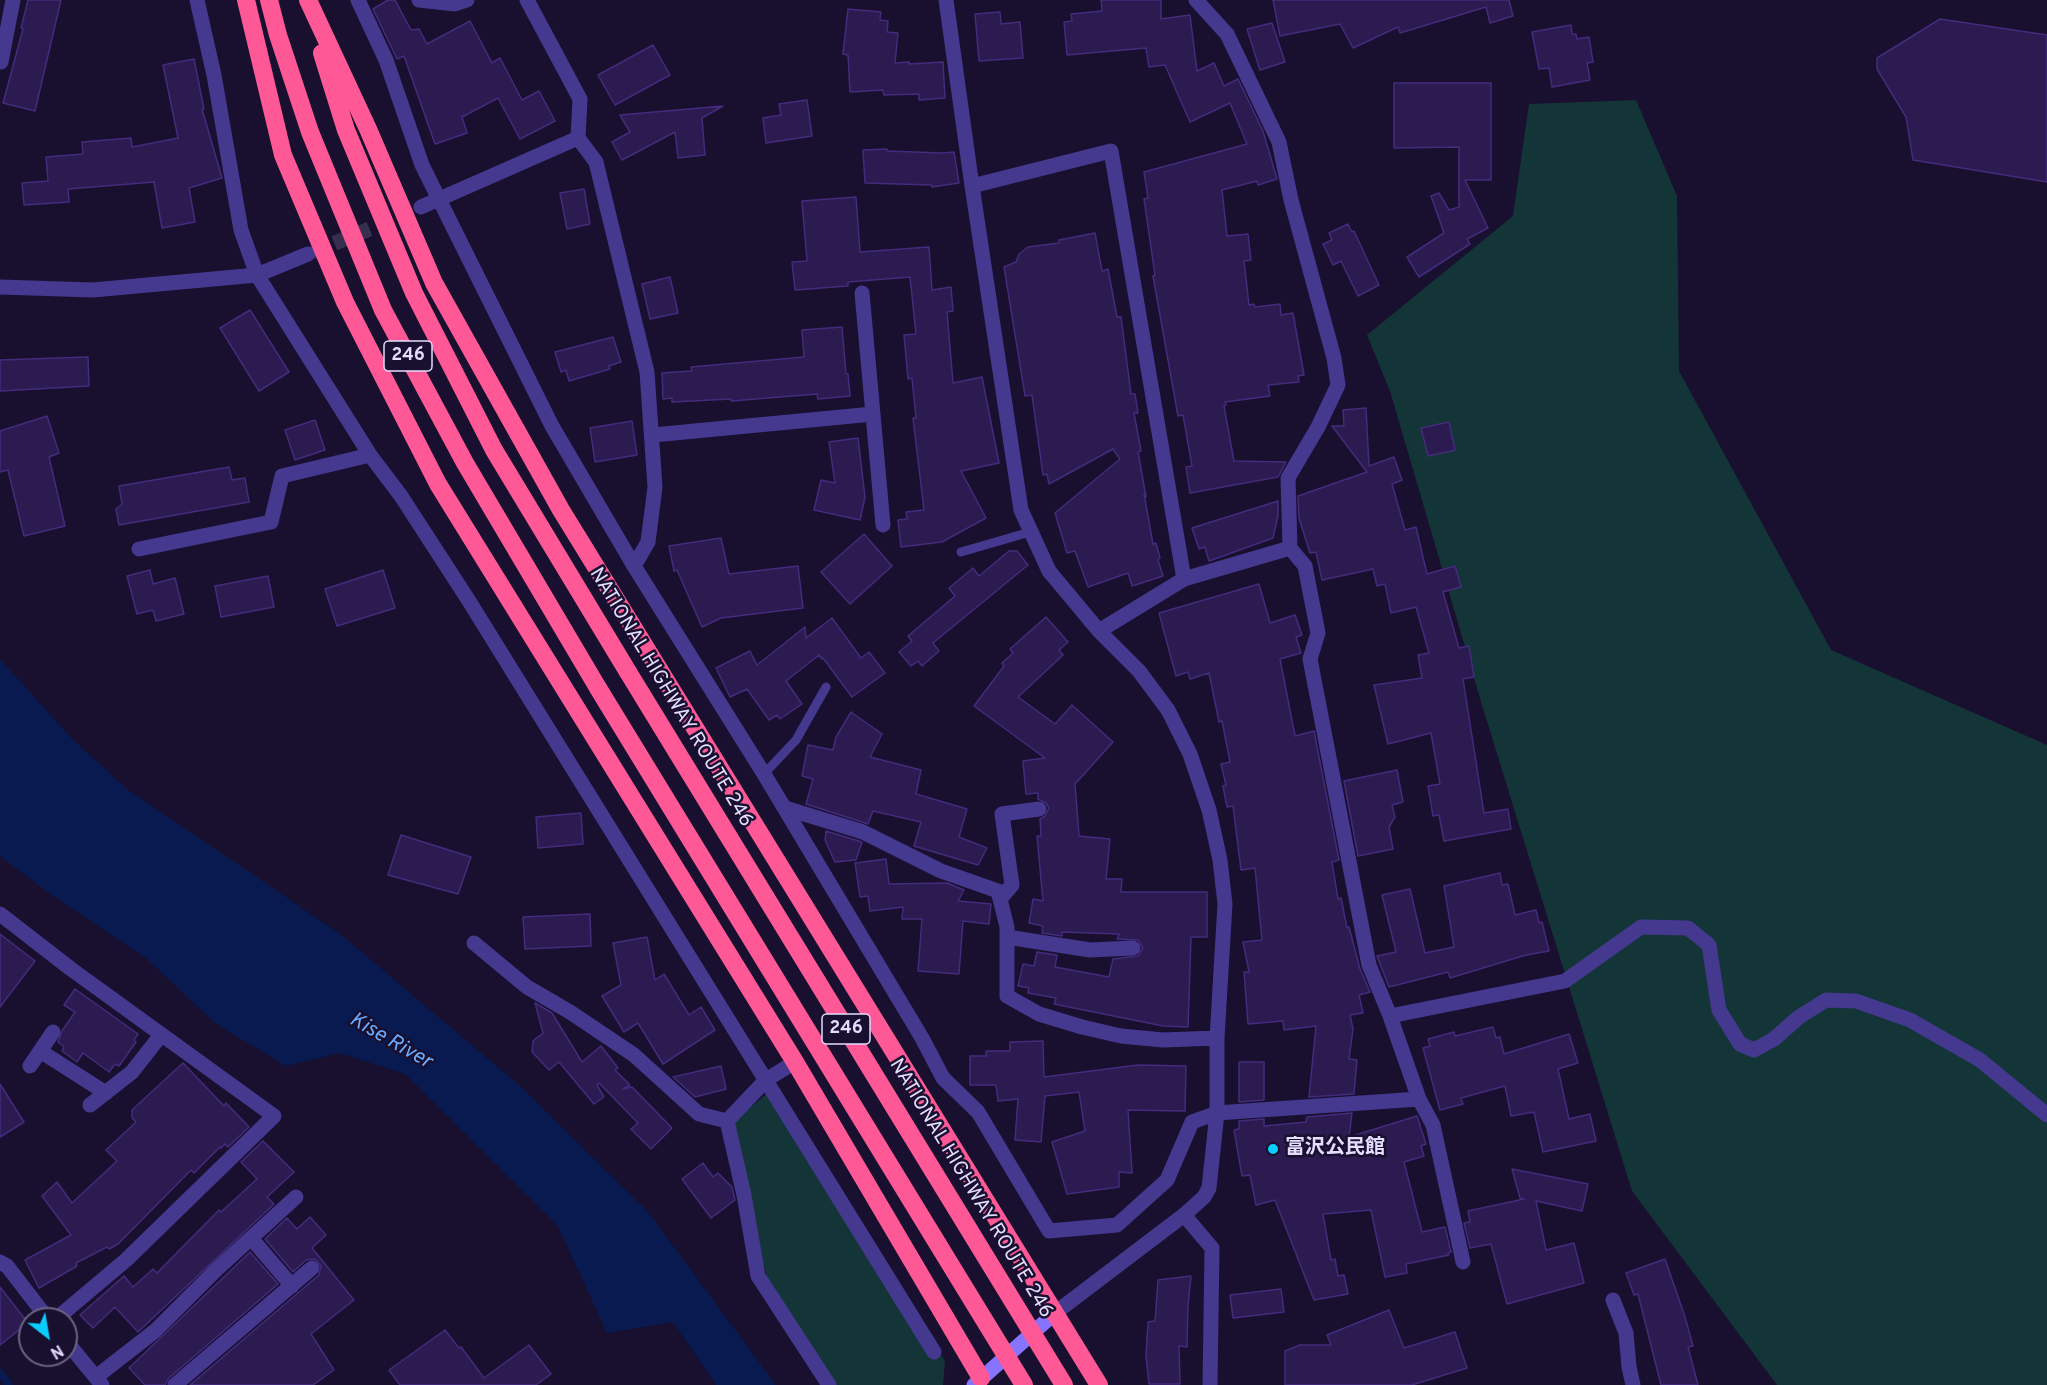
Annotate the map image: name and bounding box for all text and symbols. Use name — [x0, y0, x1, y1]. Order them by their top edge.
road number: 246 — [384, 341, 432, 371]
street label: NATIONAL HIGHWAY ROUTE 246 — [583, 564, 757, 832]
water label: Kise River — [344, 1008, 436, 1076]
road number: 246 — [822, 1014, 870, 1044]
street label: NATIONAL HIGHWAY ROUTE 246 — [883, 1055, 1057, 1323]
place label: 富沢公民館 — [1285, 1137, 1385, 1161]
marker: 富沢公民館 — [1266, 1142, 1280, 1156]
north arrow — [18, 1307, 78, 1367]
text: N — [46, 1339, 66, 1362]

